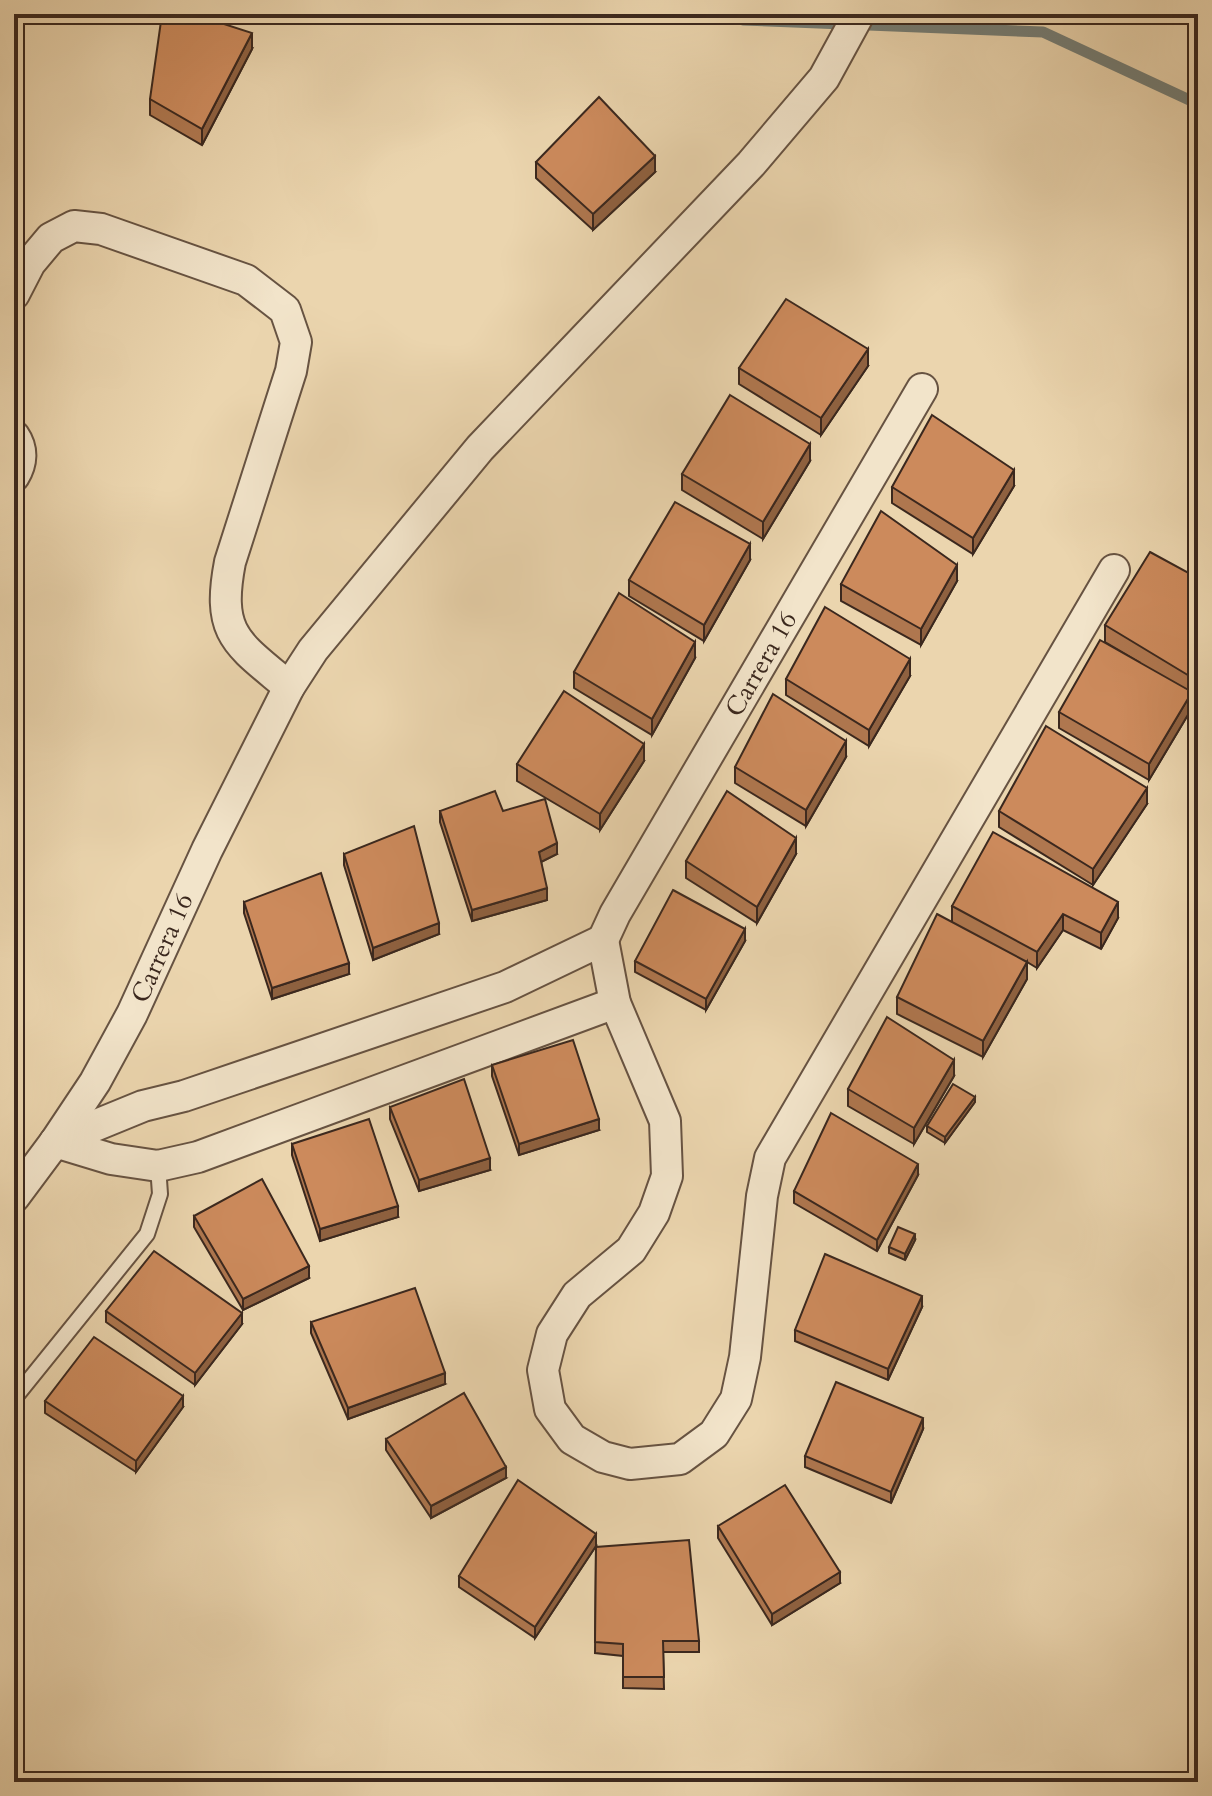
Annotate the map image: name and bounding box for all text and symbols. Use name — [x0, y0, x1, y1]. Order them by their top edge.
street label: Carrera 16 — [717, 605, 805, 723]
street label: Carrera 16 — [122, 888, 202, 1008]

